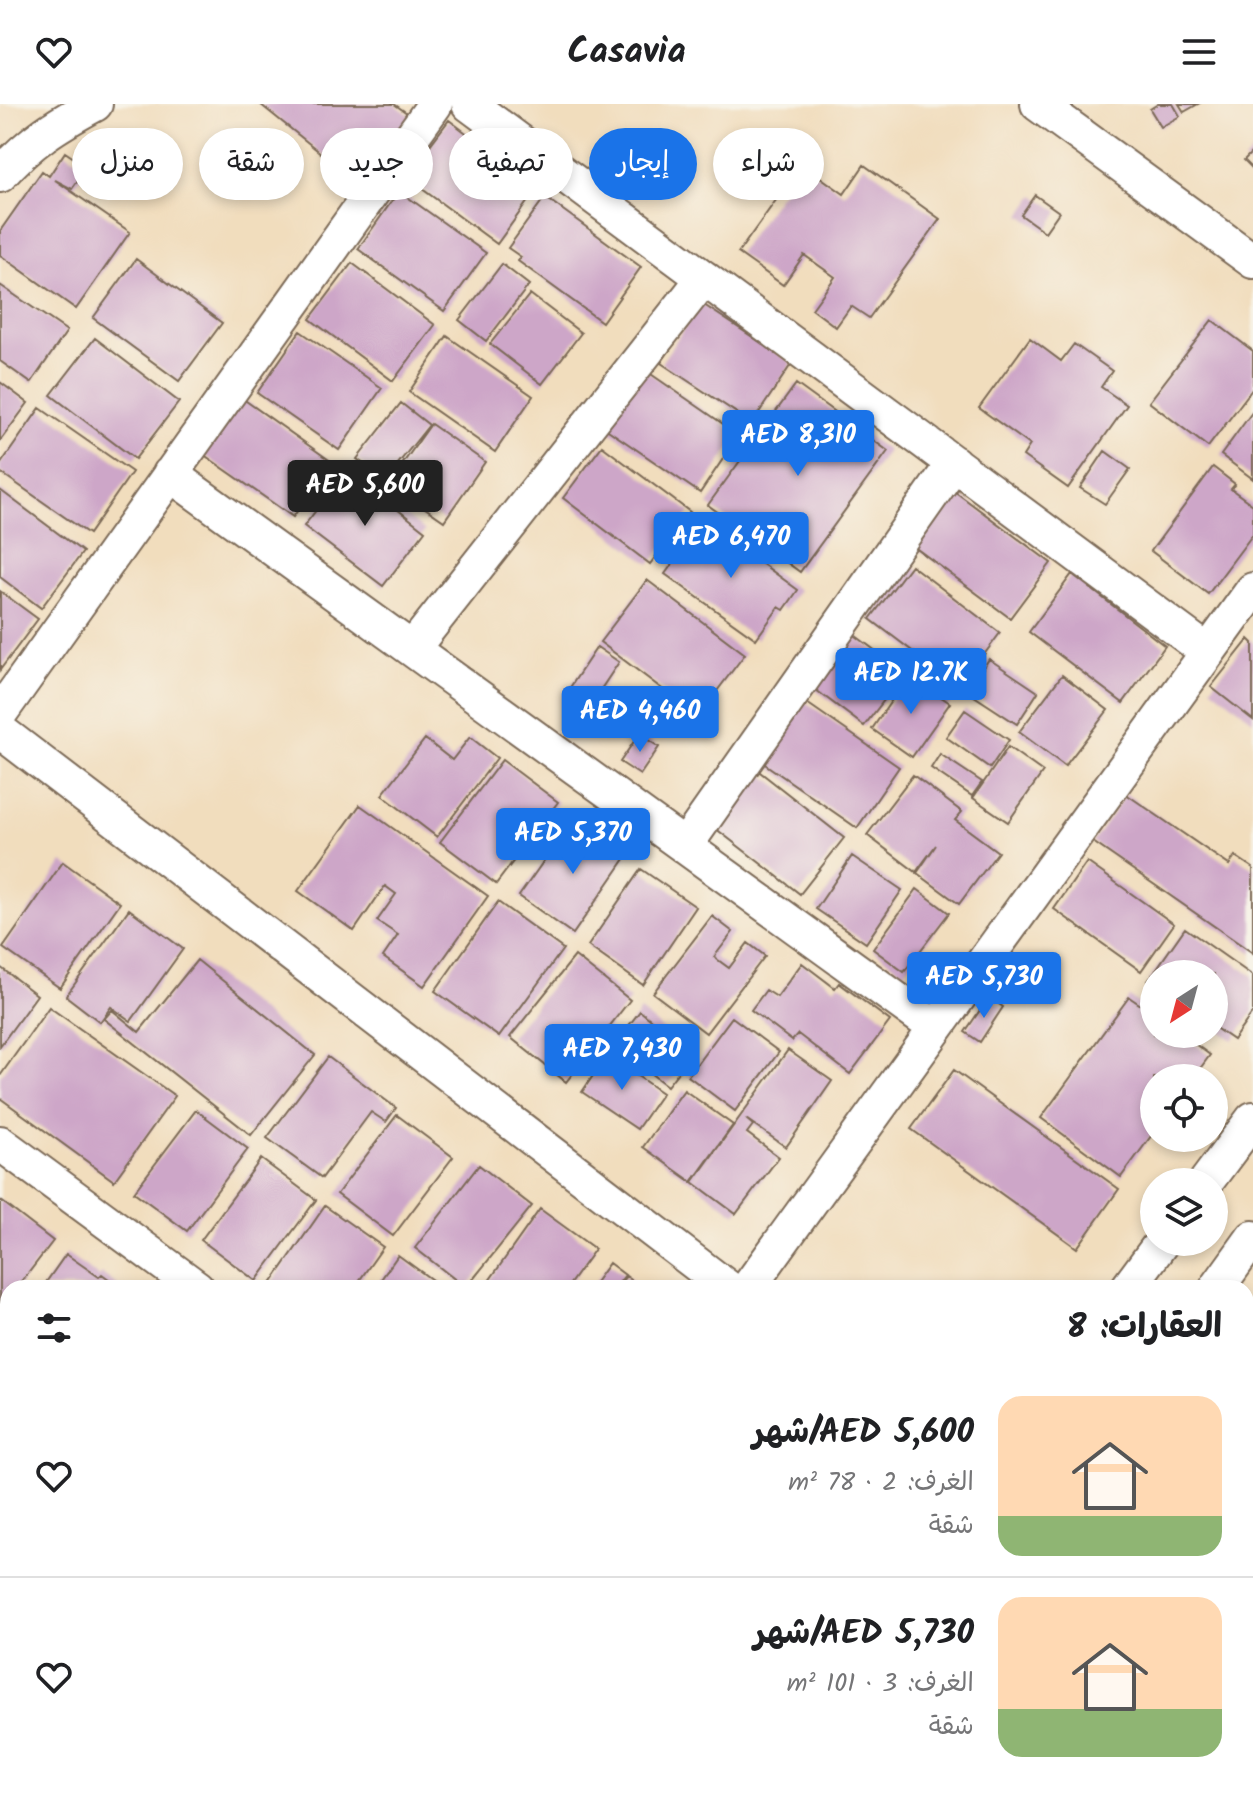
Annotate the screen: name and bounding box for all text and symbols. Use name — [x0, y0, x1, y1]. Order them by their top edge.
text: Casavia — [567, 24, 686, 81]
icon: heart — [32, 30, 76, 74]
icon: menu — [1177, 30, 1221, 74]
chip: منزل — [72, 128, 183, 200]
chip: شقة — [199, 128, 304, 200]
chip: جديد — [320, 128, 433, 200]
chip: تصفية — [449, 128, 573, 200]
chip: إيجار — [589, 128, 697, 200]
chip: شراء — [713, 128, 824, 200]
pin: AED 8,310 — [706, 410, 890, 478]
text: AED 8,310 — [740, 415, 856, 457]
pin: AED 5,600 — [273, 460, 457, 528]
text: AED 5,600 — [306, 465, 424, 507]
pin: AED 6,470 — [639, 512, 823, 580]
text: AED 6,470 — [672, 517, 790, 559]
pin: AED 12.7K — [819, 648, 1003, 716]
text: AED 12.7K — [853, 653, 969, 695]
pin: AED 4,460 — [548, 686, 732, 754]
text: AED 4,460 — [580, 691, 700, 733]
pin: AED 5,370 — [481, 808, 665, 876]
text: AED 5,370 — [514, 813, 632, 855]
pin: AED 5,730 — [892, 952, 1076, 1020]
text: AED 5,730 — [925, 957, 1043, 999]
north arrow — [1140, 960, 1228, 1048]
map controls — [1140, 960, 1228, 1256]
pin: AED 7,430 — [530, 1024, 714, 1092]
text: AED 7,430 — [563, 1029, 681, 1071]
button: locate — [1140, 1064, 1228, 1152]
button: layers — [1140, 1168, 1228, 1256]
text: العقارات: 8 — [1067, 1301, 1222, 1355]
icon: filters — [32, 1306, 76, 1350]
text: AED 5,600/شهر — [753, 1406, 974, 1460]
icon: home — [1062, 1428, 1158, 1524]
icon: heart — [32, 1454, 76, 1498]
text: الغرف: 2 · 78 m² — [788, 1462, 974, 1504]
text: شقة — [929, 1505, 974, 1547]
text: AED 5,730/شهر — [754, 1607, 974, 1661]
icon: home — [1062, 1629, 1158, 1725]
icon: heart — [32, 1655, 76, 1699]
text: الغرف: 3 · 101 m² — [787, 1663, 974, 1705]
text: شقة — [929, 1706, 974, 1748]

